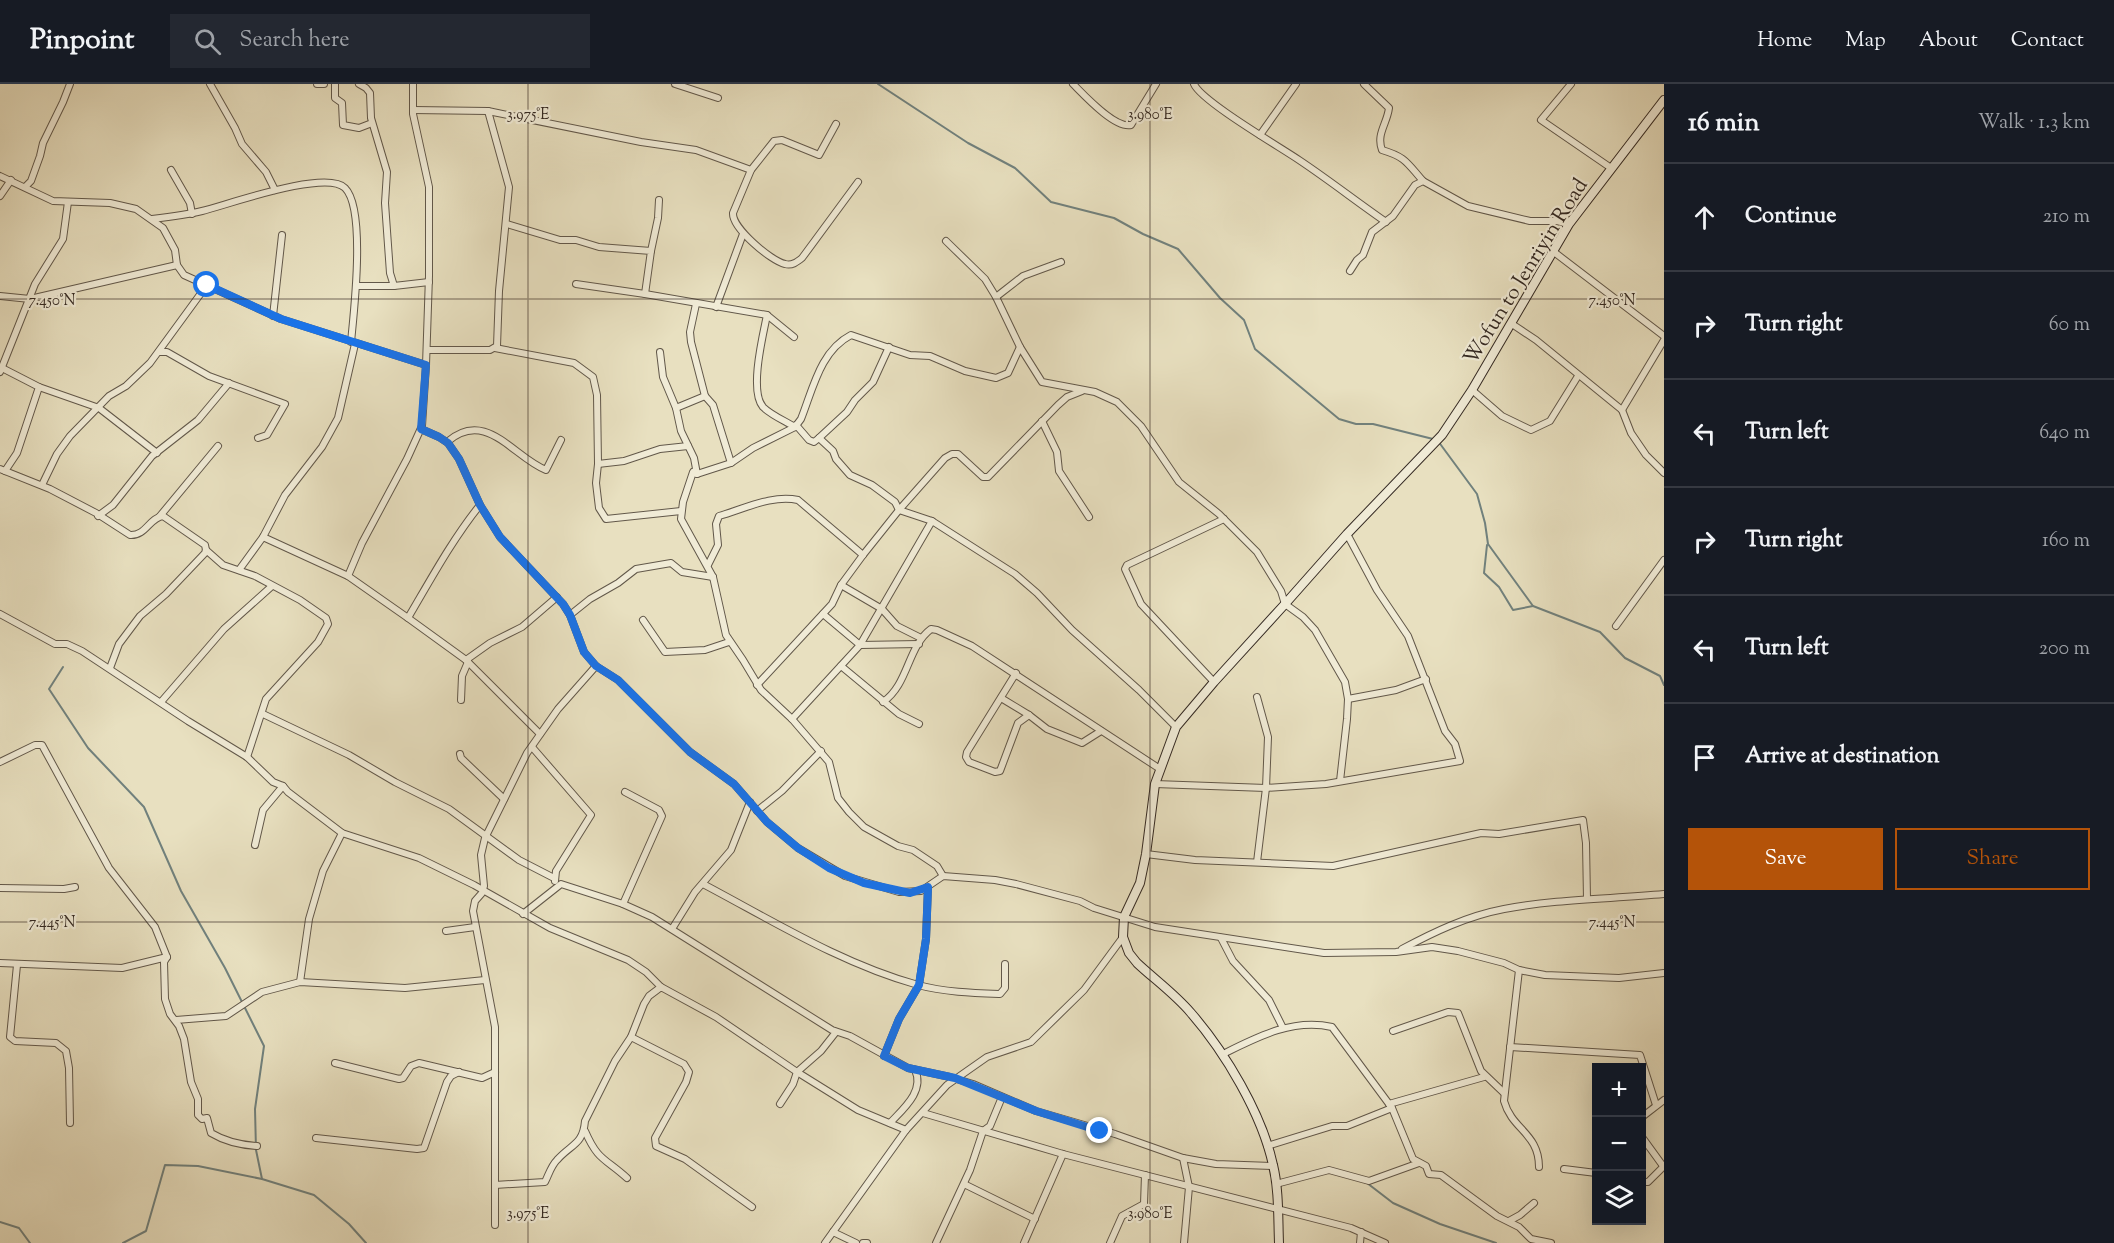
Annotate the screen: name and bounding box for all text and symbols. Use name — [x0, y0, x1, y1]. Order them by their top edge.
search box — [170, 14, 590, 68]
text: Pinpoint — [30, 21, 134, 61]
icon: search — [191, 25, 224, 58]
text: Search here — [239, 25, 350, 57]
text: Home — [1757, 26, 1812, 56]
text: Map — [1845, 26, 1886, 56]
text: About — [1919, 26, 1978, 56]
text: Contact — [2011, 26, 2084, 56]
text: 3.975°E — [507, 105, 549, 126]
text: 3.980°E — [1128, 105, 1172, 126]
text: 16 min — [1688, 105, 1760, 142]
text: Walk · 1.3 km — [1978, 109, 2090, 138]
street label: Wofun to Jenriyin Road — [1457, 173, 1596, 371]
icon: ahead — [1688, 201, 1721, 234]
text: Continue — [1745, 201, 1836, 233]
text: 210 m — [2043, 203, 2090, 232]
route start — [193, 271, 219, 297]
text: 7.450°N — [29, 291, 75, 312]
text: 7.450°N — [1589, 291, 1635, 312]
icon: right — [1688, 309, 1721, 342]
text: Turn right — [1745, 309, 1842, 341]
text: 60 m — [2049, 311, 2090, 340]
icon: left — [1688, 417, 1721, 450]
text: Turn left — [1745, 417, 1828, 449]
text: 640 m — [2039, 419, 2090, 448]
icon: right — [1688, 525, 1721, 558]
text: Turn right — [1745, 525, 1842, 557]
text: 160 m — [2042, 527, 2090, 556]
icon: left — [1688, 633, 1721, 666]
text: Turn left — [1745, 633, 1828, 665]
text: 200 m — [2039, 635, 2090, 664]
icon: arrive — [1688, 741, 1721, 774]
text: Arrive at destination — [1745, 741, 1940, 773]
button: Save — [1688, 828, 1883, 890]
button: Share — [1895, 828, 2090, 890]
text: 7.445°N — [29, 913, 75, 934]
text: 7.445°N — [1589, 913, 1635, 934]
map controls — [1592, 1063, 1646, 1225]
button: + — [1592, 1063, 1646, 1117]
route end — [1086, 1117, 1112, 1143]
button: − — [1592, 1117, 1646, 1171]
button: layers — [1592, 1171, 1646, 1225]
text: 3.975°E — [507, 1204, 549, 1225]
text: 3.980°E — [1128, 1204, 1172, 1225]

